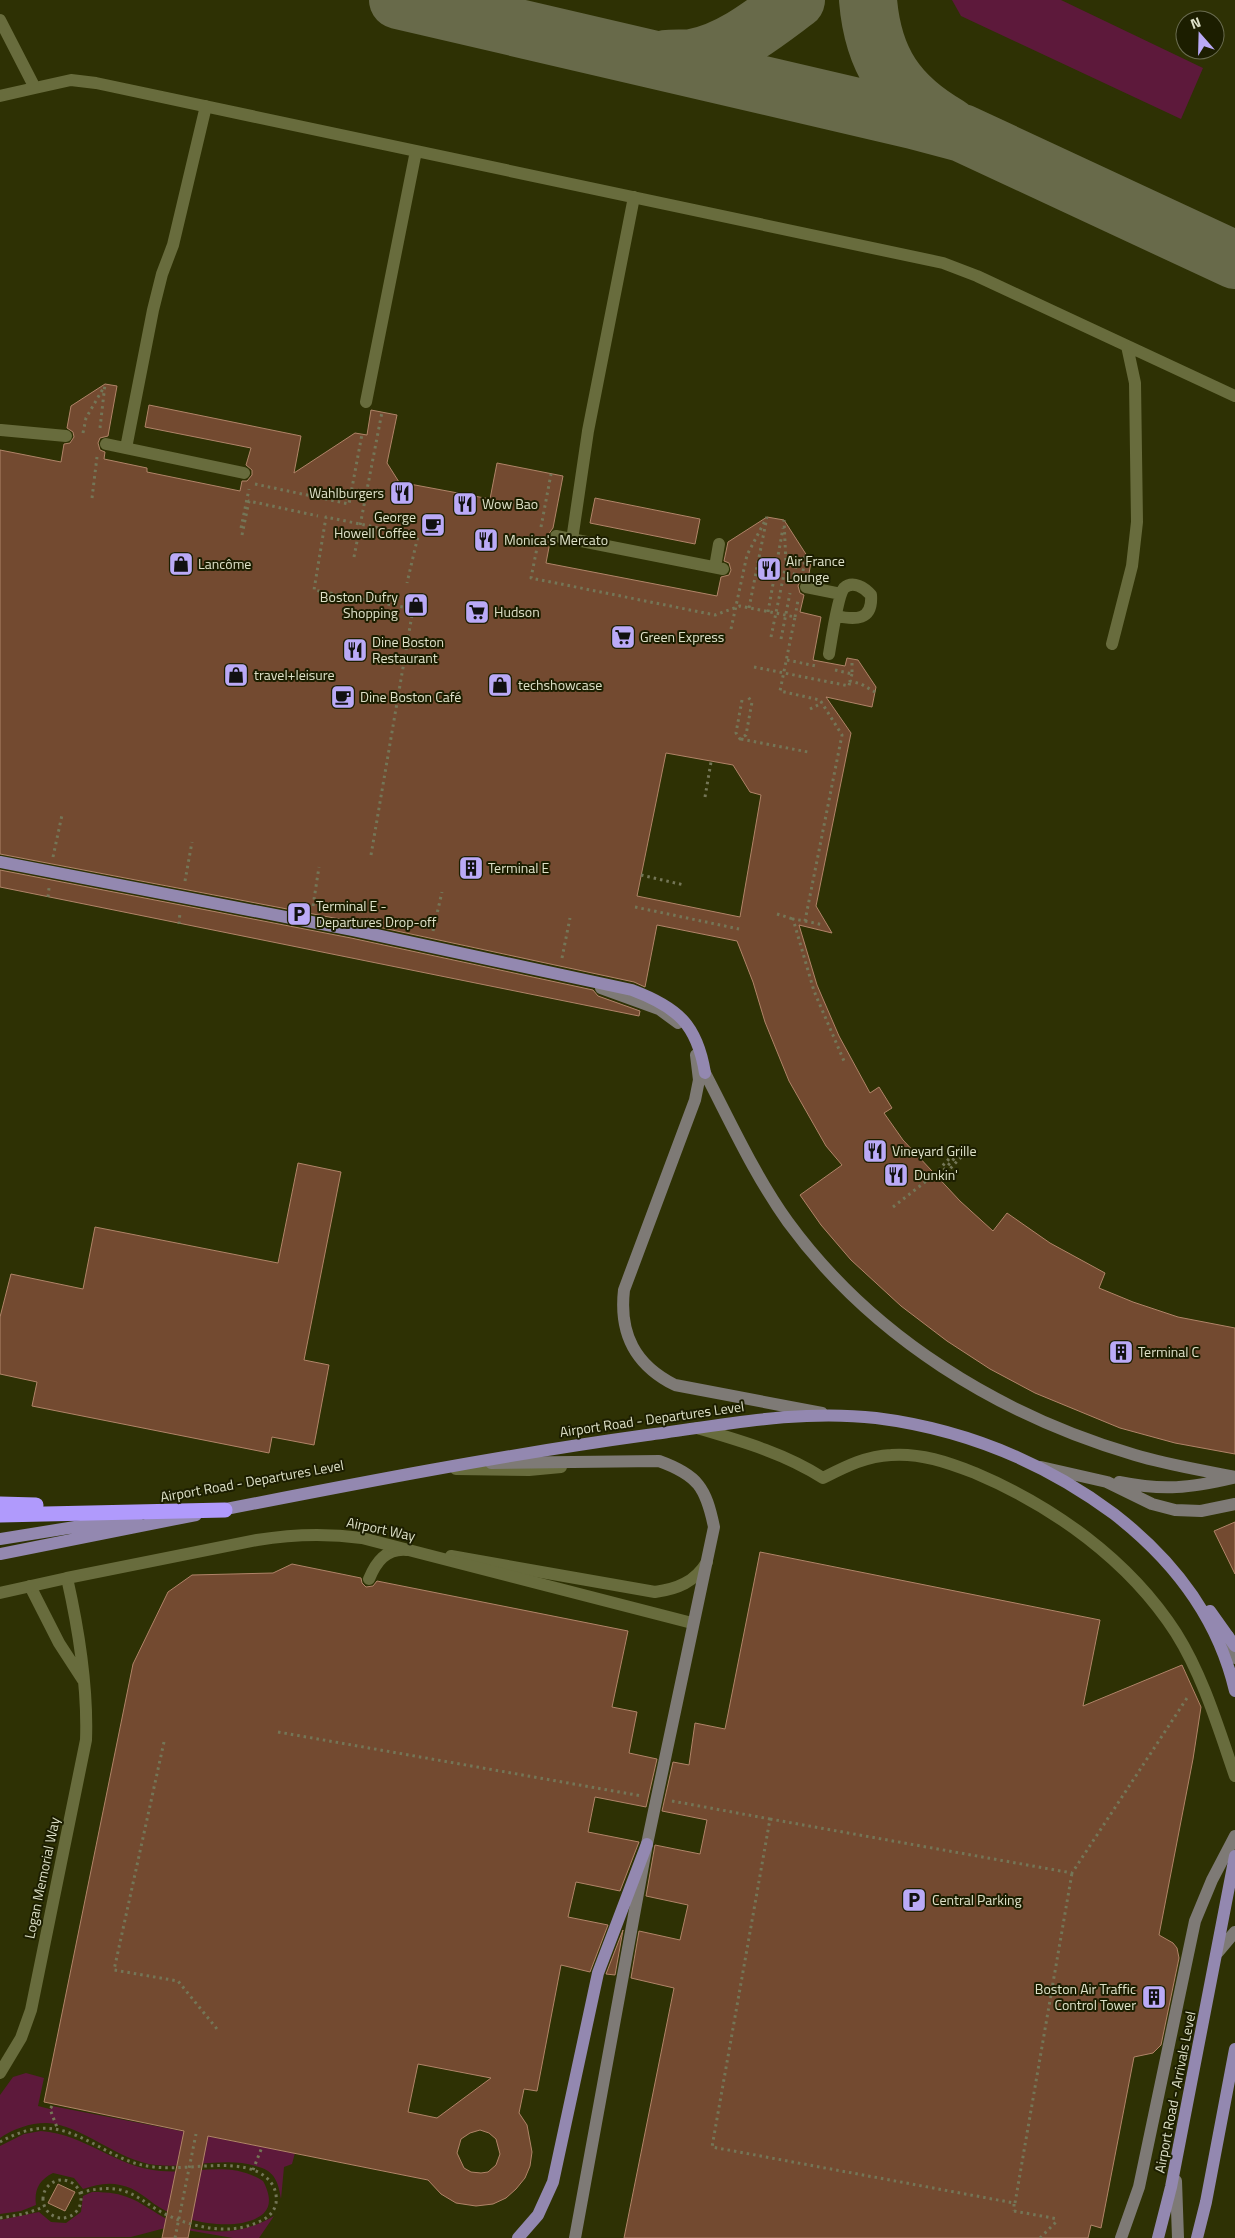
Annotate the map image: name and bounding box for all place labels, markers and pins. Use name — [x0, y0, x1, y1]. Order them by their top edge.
restaurant icon: Wahlburgers — [389, 480, 415, 506]
place label: Wahlburgers — [309, 482, 384, 503]
restaurant icon: Wow Bao — [452, 491, 478, 517]
place label: Wow Bao — [482, 493, 538, 514]
place label: George Howell Coffee — [334, 506, 416, 543]
cafe icon: George Howell Coffee — [420, 512, 446, 538]
restaurant icon: Monica's Mercato — [473, 527, 499, 553]
place label: Monica's Mercato — [504, 529, 608, 550]
place label: Air France Lounge — [786, 550, 845, 587]
shop icon: Lancôme — [168, 551, 194, 577]
place label: Lancôme — [198, 553, 251, 574]
restaurant icon: Air France Lounge — [756, 556, 782, 582]
place label: Boston Dufry Shopping — [320, 586, 398, 623]
shop icon: Boston Dufry Shopping — [403, 592, 429, 618]
supermarket icon: Hudson — [464, 599, 490, 625]
place label: Hudson — [494, 601, 540, 622]
supermarket icon: Green Express — [610, 624, 636, 650]
place label: Green Express — [640, 626, 724, 647]
place label: Dine Boston Restaurant — [372, 631, 444, 668]
restaurant icon: Dine Boston Restaurant — [342, 637, 368, 663]
shop icon: travel+leisure — [223, 662, 249, 688]
place label: travel+leisure — [254, 664, 335, 685]
shop icon: techshowcase — [487, 672, 513, 698]
place label: techshowcase — [518, 674, 602, 695]
cafe icon: Dine Boston Café — [330, 684, 356, 710]
place label: Dine Boston Café — [360, 686, 461, 707]
building icon: Terminal E — [458, 855, 484, 881]
place label: Terminal E — [488, 857, 550, 878]
place label: Terminal E - Departures Drop-off — [316, 895, 437, 932]
parking icon: Terminal E - Departures Drop-off — [286, 901, 312, 927]
restaurant icon: Vineyard Grille — [862, 1138, 888, 1164]
place label: Vineyard Grille — [892, 1140, 977, 1161]
restaurant icon: Dunkin' — [883, 1162, 909, 1188]
place label: Dunkin' — [914, 1164, 958, 1185]
building icon: Terminal C — [1108, 1339, 1134, 1365]
place label: Terminal C — [1138, 1341, 1200, 1362]
parking icon: Central Parking — [901, 1887, 927, 1913]
place label: Central Parking — [932, 1889, 1022, 1910]
place label: Boston Air Traffic Control Tower — [1035, 1978, 1136, 2015]
building icon: Boston Air Traffic Control Tower — [1141, 1984, 1167, 2010]

